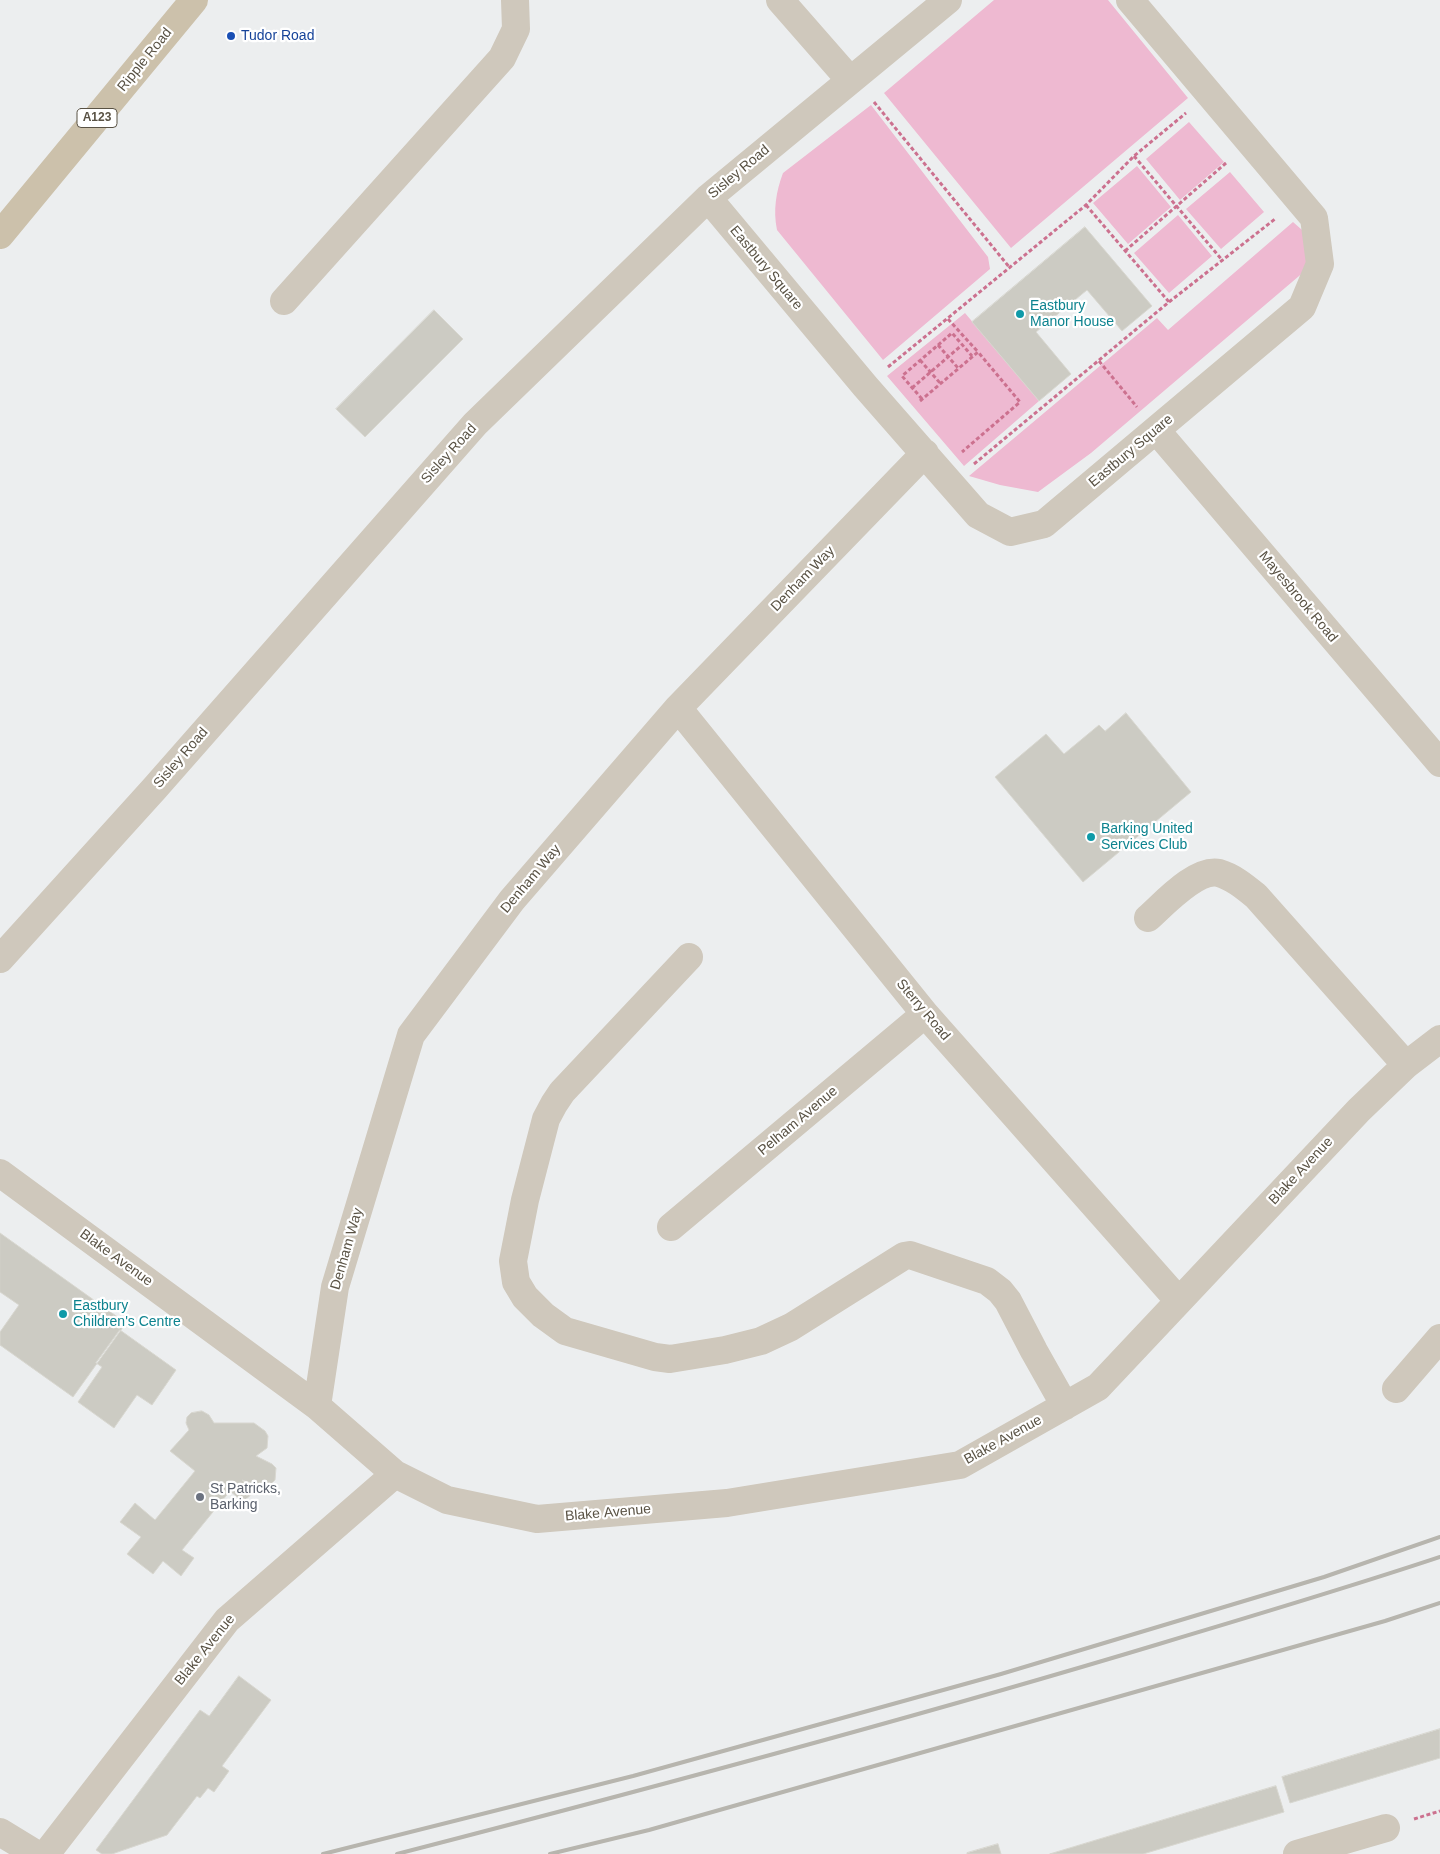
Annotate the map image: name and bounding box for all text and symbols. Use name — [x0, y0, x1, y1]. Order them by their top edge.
street label: Ripple Road — [114, 25, 176, 95]
place label: Tudor Road — [241, 28, 314, 44]
marker: Tudor Road — [225, 30, 237, 42]
road number: A123 — [77, 109, 117, 128]
street label: Sisley Road — [705, 142, 773, 202]
street label: Eastbury Square — [726, 223, 806, 313]
place label: Eastbury Manor House — [1030, 298, 1114, 331]
marker: Eastbury Manor House — [1014, 308, 1026, 320]
street label: Eastbury Square — [1086, 411, 1176, 491]
street label: Sisley Road — [418, 421, 480, 487]
street label: Denham Way — [768, 543, 838, 615]
street label: Mayesbrook Road — [1255, 548, 1341, 646]
street label: Sisley Road — [150, 724, 212, 792]
place label: Barking United Services Club — [1101, 821, 1193, 854]
marker: Barking United Services Club — [1085, 831, 1097, 843]
street label: Denham Way — [497, 841, 565, 917]
street label: Sterry Road — [893, 976, 953, 1044]
street label: Pelham Avenue — [755, 1083, 841, 1159]
street label: Blake Avenue — [1265, 1134, 1337, 1208]
street label: Denham Way — [327, 1206, 367, 1292]
street label: Blake Avenue — [76, 1226, 156, 1290]
place label: Eastbury Children's Centre — [73, 1298, 181, 1330]
marker: Eastbury Children's Centre — [57, 1308, 69, 1320]
street label: Blake Avenue — [961, 1412, 1045, 1468]
place label: St Patricks, Barking — [210, 1481, 281, 1514]
marker: St Patricks, Barking — [194, 1491, 206, 1503]
street label: Blake Avenue — [564, 1501, 652, 1525]
street label: Blake Avenue — [171, 1611, 239, 1689]

